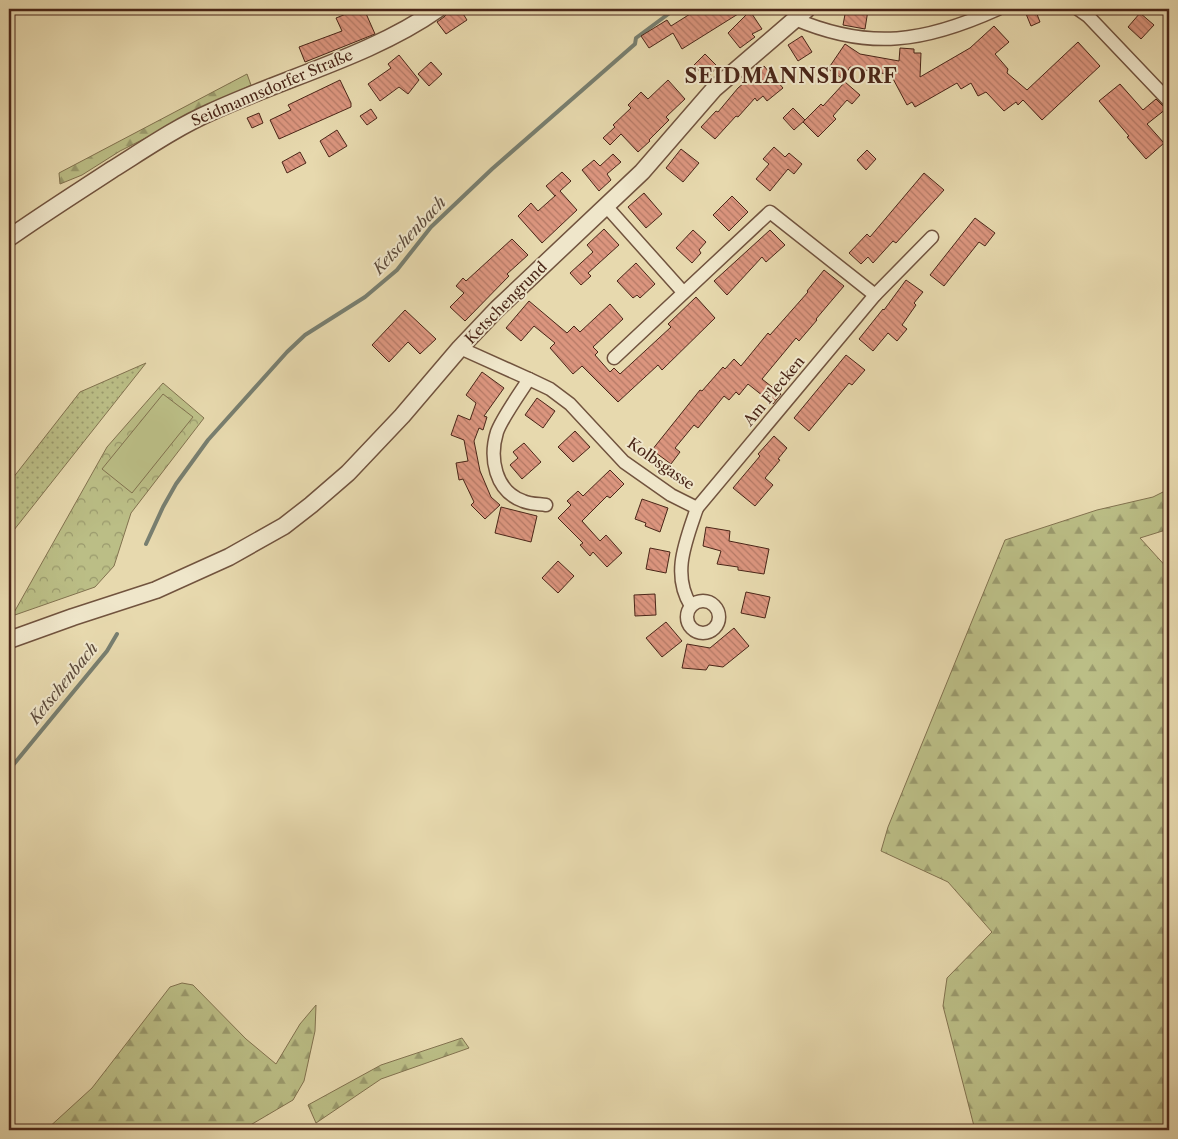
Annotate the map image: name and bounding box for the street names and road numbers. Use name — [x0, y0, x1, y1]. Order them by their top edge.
street label: Seidmannsdorfer Straße — [188, 45, 356, 130]
street label: Ketschengrund — [461, 258, 551, 348]
street label: Am Flecken — [738, 351, 809, 430]
street label: Kolbsgasse — [624, 434, 699, 494]

